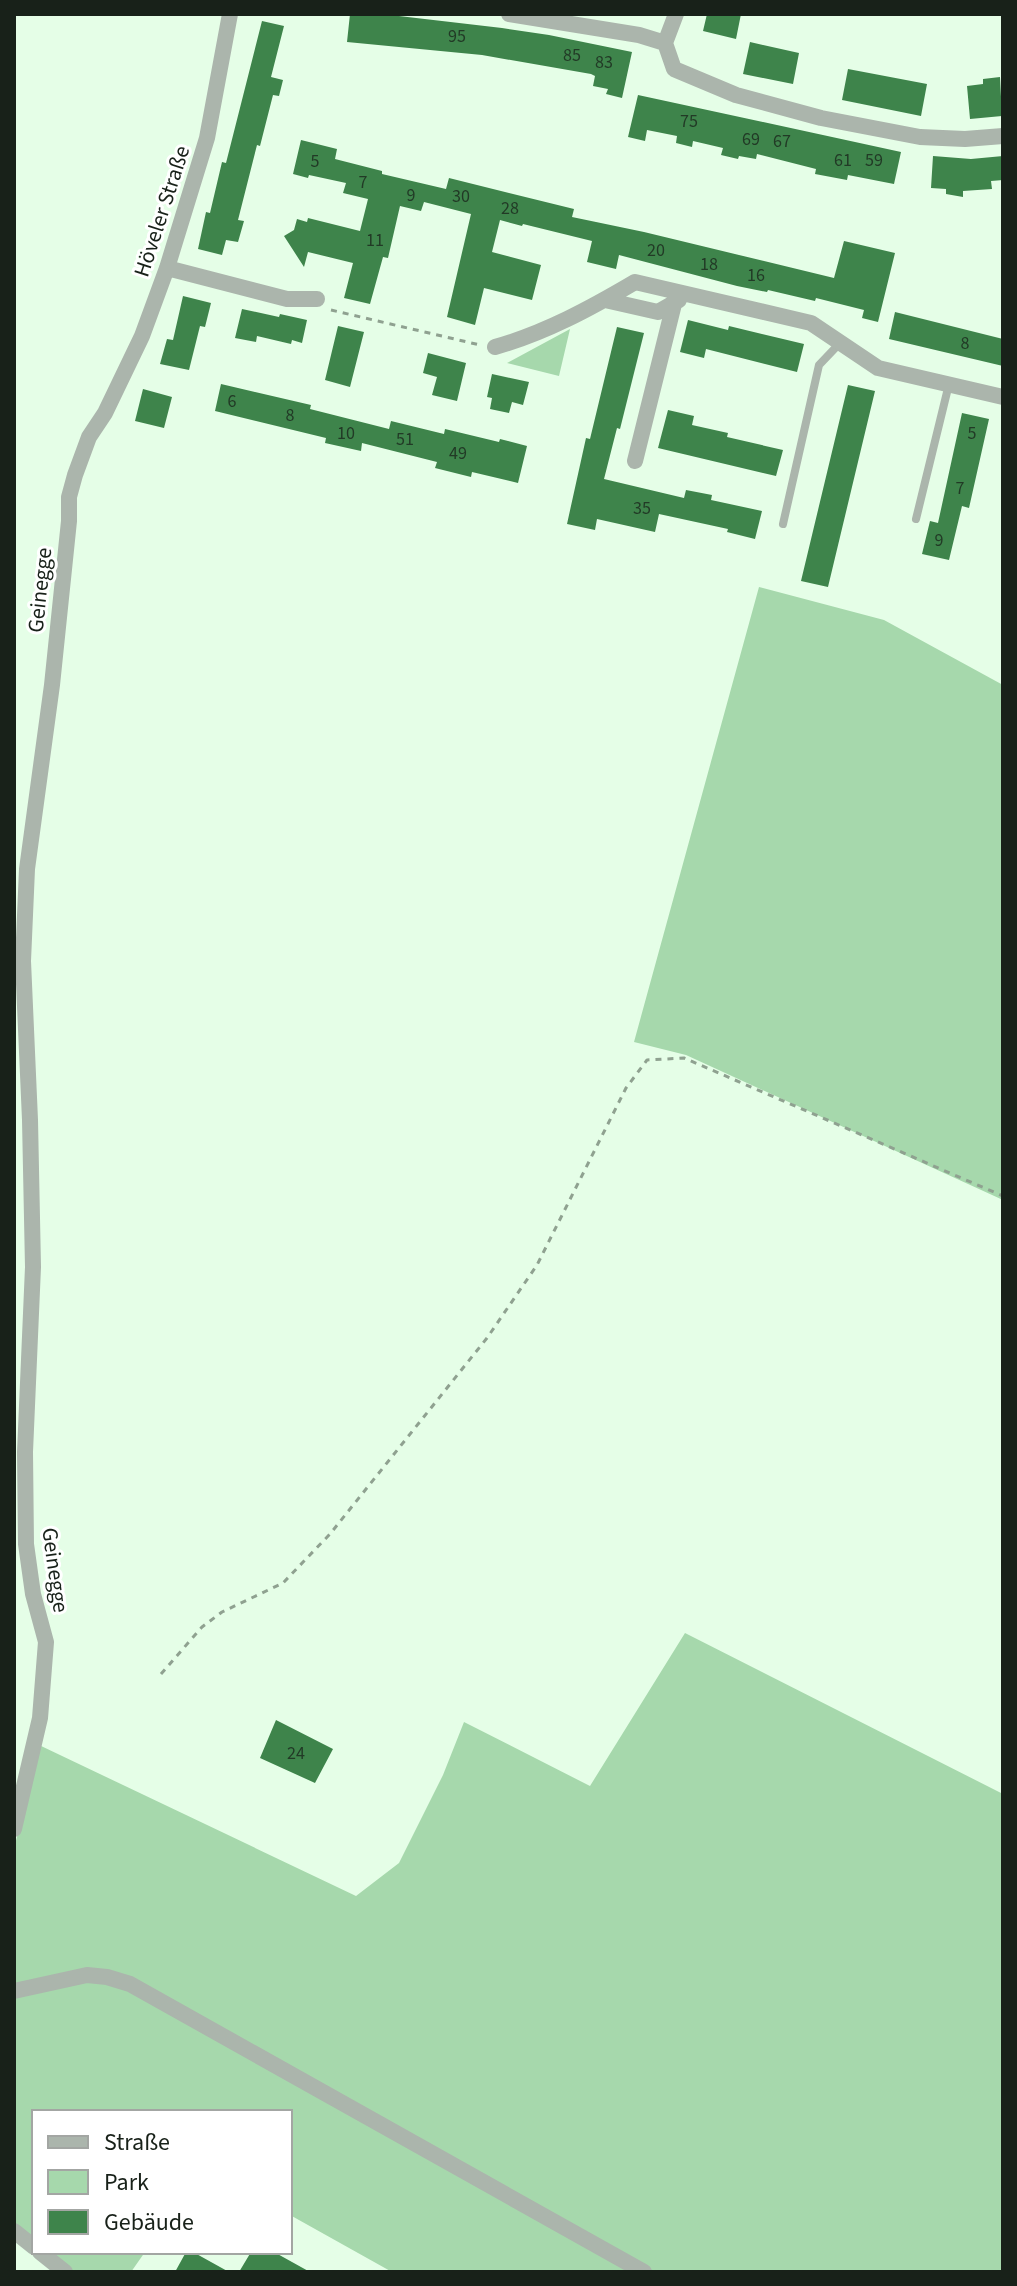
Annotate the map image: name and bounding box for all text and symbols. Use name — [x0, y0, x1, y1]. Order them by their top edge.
house number: 95 — [448, 24, 466, 49]
house number: 85 — [563, 43, 581, 68]
house number: 83 — [595, 50, 613, 75]
house number: 75 — [680, 109, 698, 134]
house number: 69 — [742, 127, 760, 152]
house number: 67 — [773, 129, 791, 154]
street label: Höveler Straße — [126, 141, 198, 281]
house number: 61 — [834, 148, 852, 173]
house number: 59 — [865, 148, 883, 173]
house number: 5 — [311, 149, 320, 174]
house number: 7 — [359, 170, 368, 195]
house number: 9 — [407, 183, 416, 208]
house number: 30 — [452, 184, 470, 209]
house number: 28 — [501, 196, 519, 221]
house number: 11 — [366, 228, 384, 253]
house number: 20 — [647, 238, 665, 263]
house number: 18 — [700, 252, 718, 277]
house number: 16 — [747, 263, 765, 288]
house number: 8 — [961, 331, 970, 356]
house number: 6 — [228, 389, 237, 414]
house number: 8 — [286, 403, 295, 428]
house number: 10 — [337, 421, 355, 446]
house number: 5 — [968, 421, 977, 446]
house number: 51 — [396, 427, 414, 452]
house number: 49 — [449, 441, 467, 466]
house number: 7 — [956, 476, 965, 501]
house number: 35 — [633, 496, 651, 521]
house number: 9 — [935, 528, 944, 553]
street label: Geinegge — [20, 546, 60, 634]
street label: Geinegge — [33, 1526, 77, 1615]
house number: 24 — [287, 1741, 305, 1766]
legend — [32, 2110, 292, 2254]
text: Straße — [104, 2125, 170, 2160]
text: Park — [104, 2165, 149, 2200]
text: Gebäude — [104, 2205, 194, 2240]

